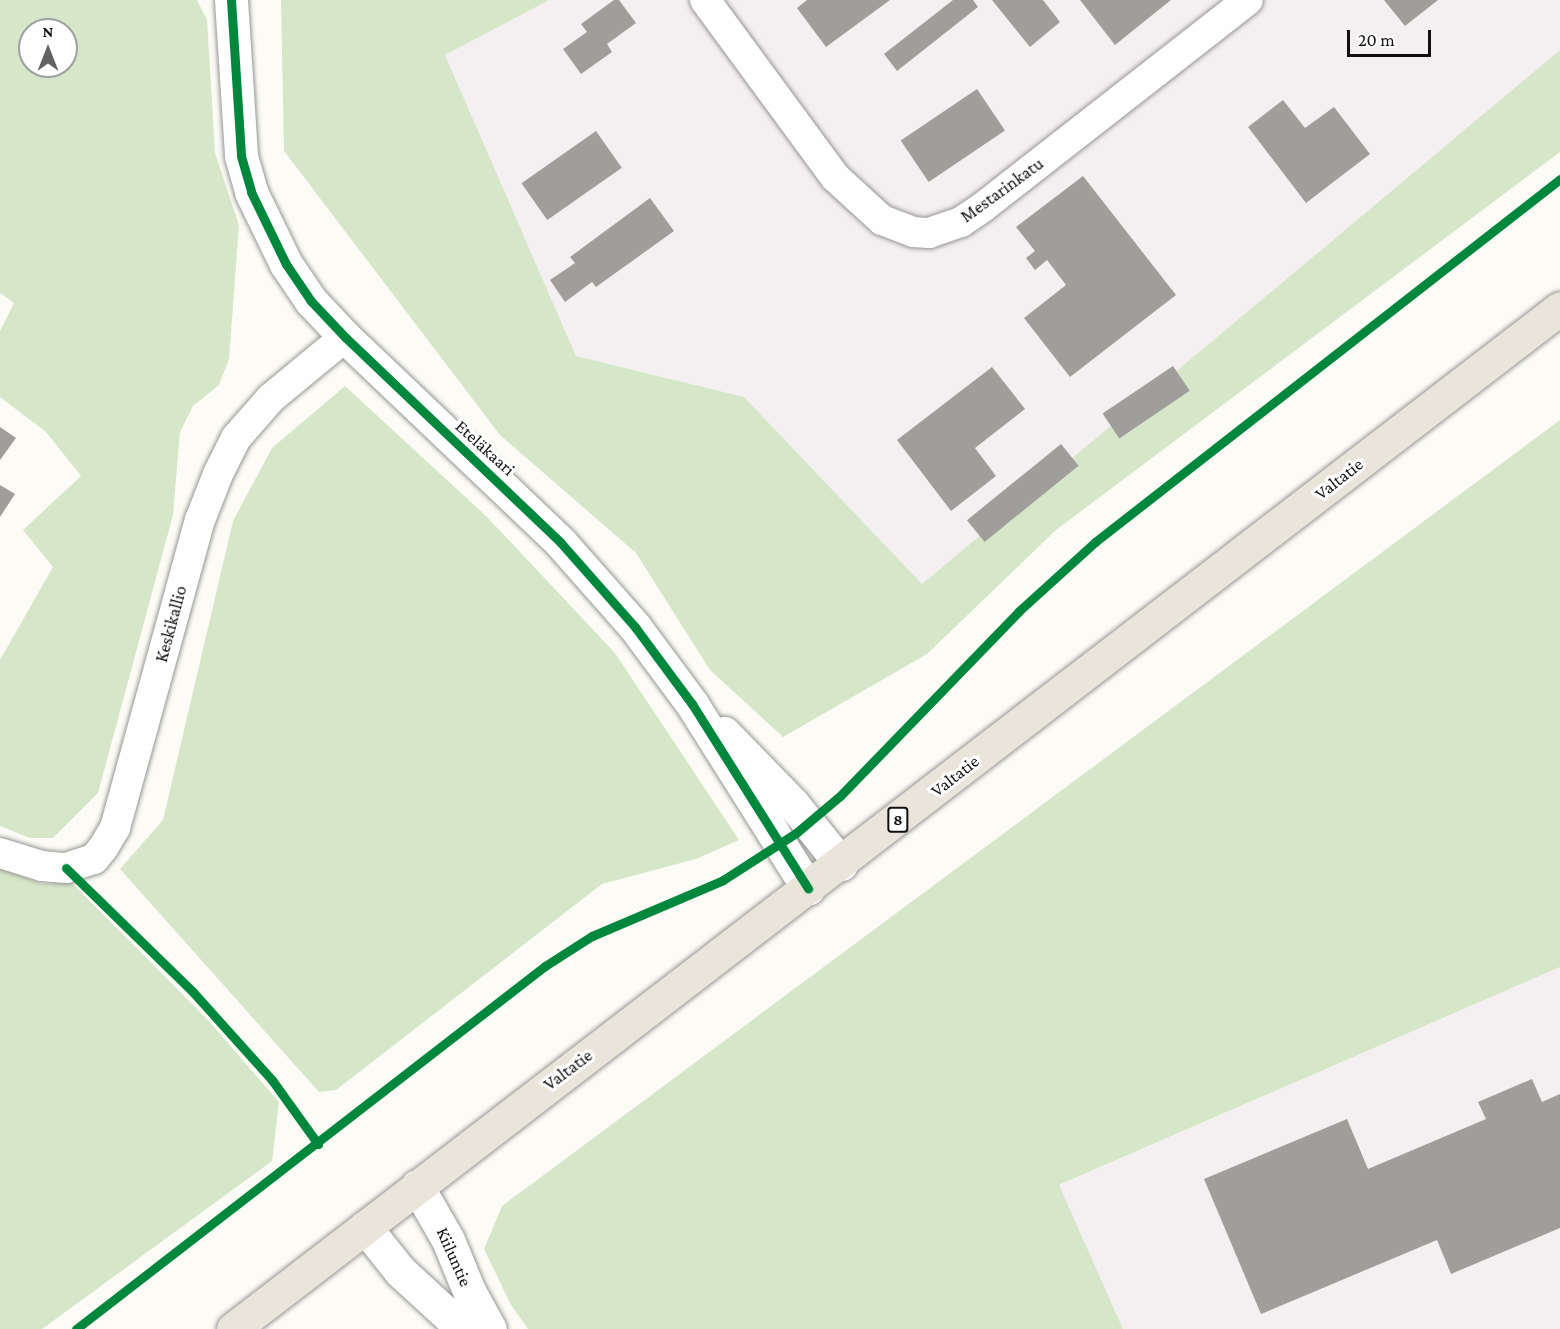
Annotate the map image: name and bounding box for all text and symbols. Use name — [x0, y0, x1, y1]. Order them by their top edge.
north arrow — [18, 18, 78, 78]
scale bar — [1350, 18, 1434, 56]
text: N — [43, 23, 53, 40]
text: 20 m — [1358, 30, 1395, 50]
street label: Mestarinkatu — [956, 153, 1048, 227]
street label: Eteläkaari — [451, 416, 519, 480]
street label: Valtatie — [1311, 453, 1367, 505]
street label: Keskikallio — [150, 583, 192, 665]
street label: Valtatie — [927, 750, 983, 802]
road number: 8 — [886, 807, 910, 833]
street label: Valtatie — [539, 1045, 597, 1095]
street label: Kiiluntie — [431, 1224, 477, 1290]

